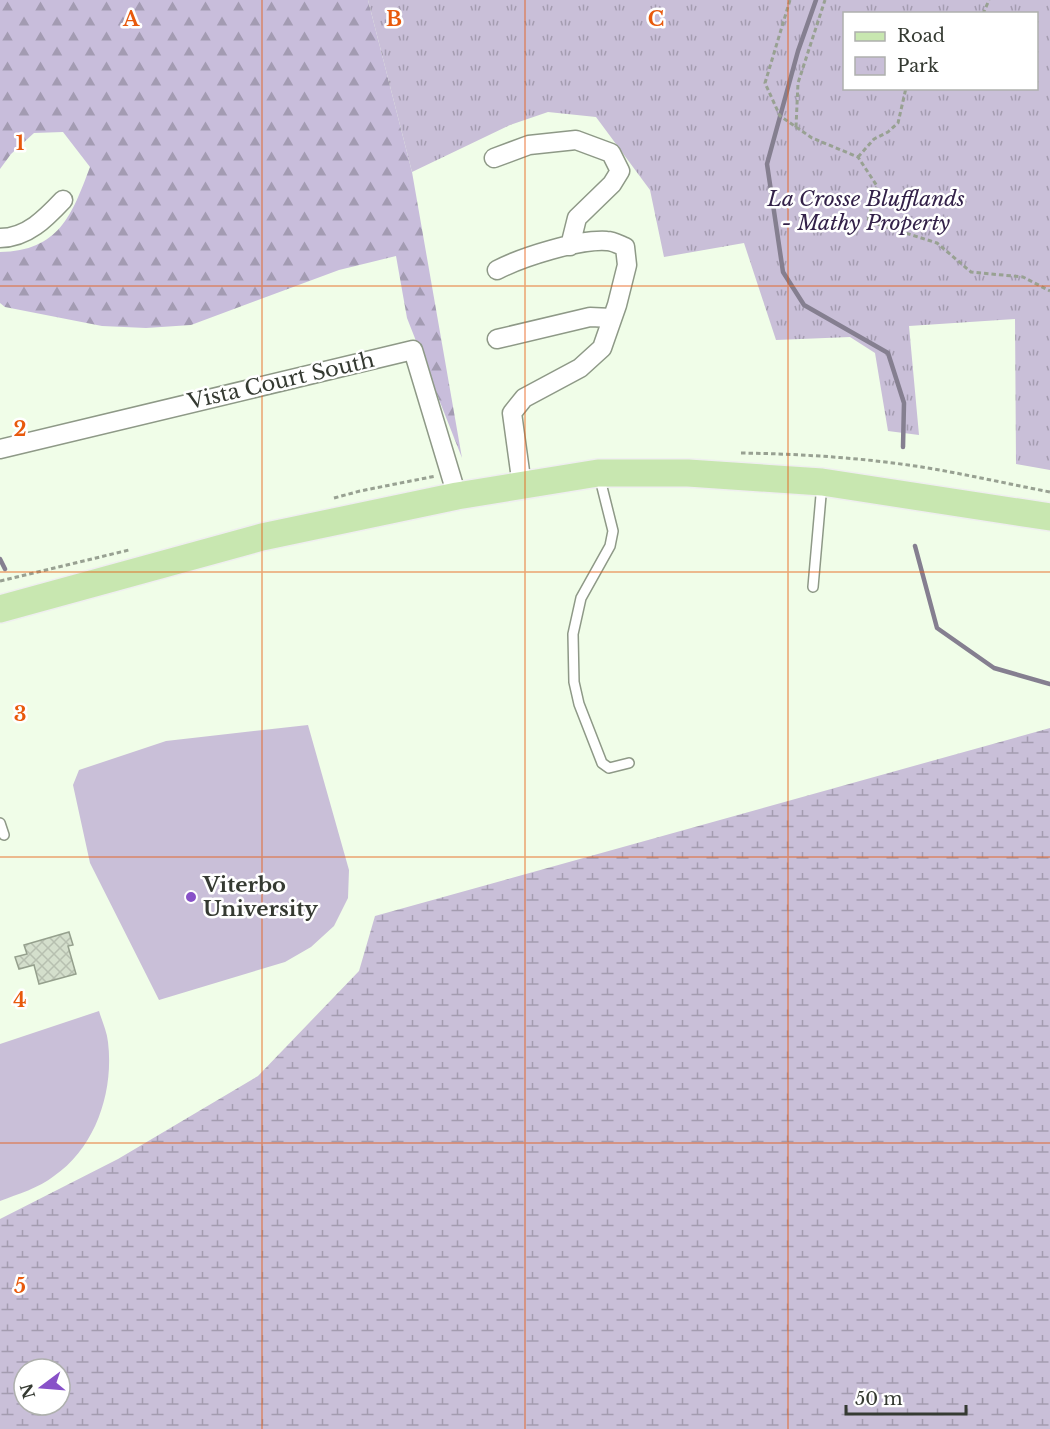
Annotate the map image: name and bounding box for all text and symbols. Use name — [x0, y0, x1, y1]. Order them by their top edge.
text: A — [122, 7, 140, 31]
text: B — [386, 7, 402, 31]
text: C — [648, 7, 664, 31]
legend — [843, 12, 1038, 90]
text: Road — [897, 25, 945, 47]
text: Park — [897, 55, 939, 77]
text: 1 — [16, 131, 25, 155]
park label: La Crosse Blufflands - Mathy Property — [766, 186, 965, 236]
street label: Vista Court South — [184, 347, 377, 415]
text: 2 — [13, 417, 27, 441]
text: 3 — [14, 702, 26, 726]
place label: Viterbo University — [202, 872, 318, 922]
marker: Viterbo University — [184, 890, 198, 904]
text: 4 — [13, 988, 27, 1012]
text: 5 — [14, 1274, 26, 1298]
north arrow — [12, 1357, 72, 1417]
scale bar — [846, 1378, 966, 1416]
text: N — [16, 1381, 39, 1401]
text: 50 m — [855, 1388, 903, 1410]

